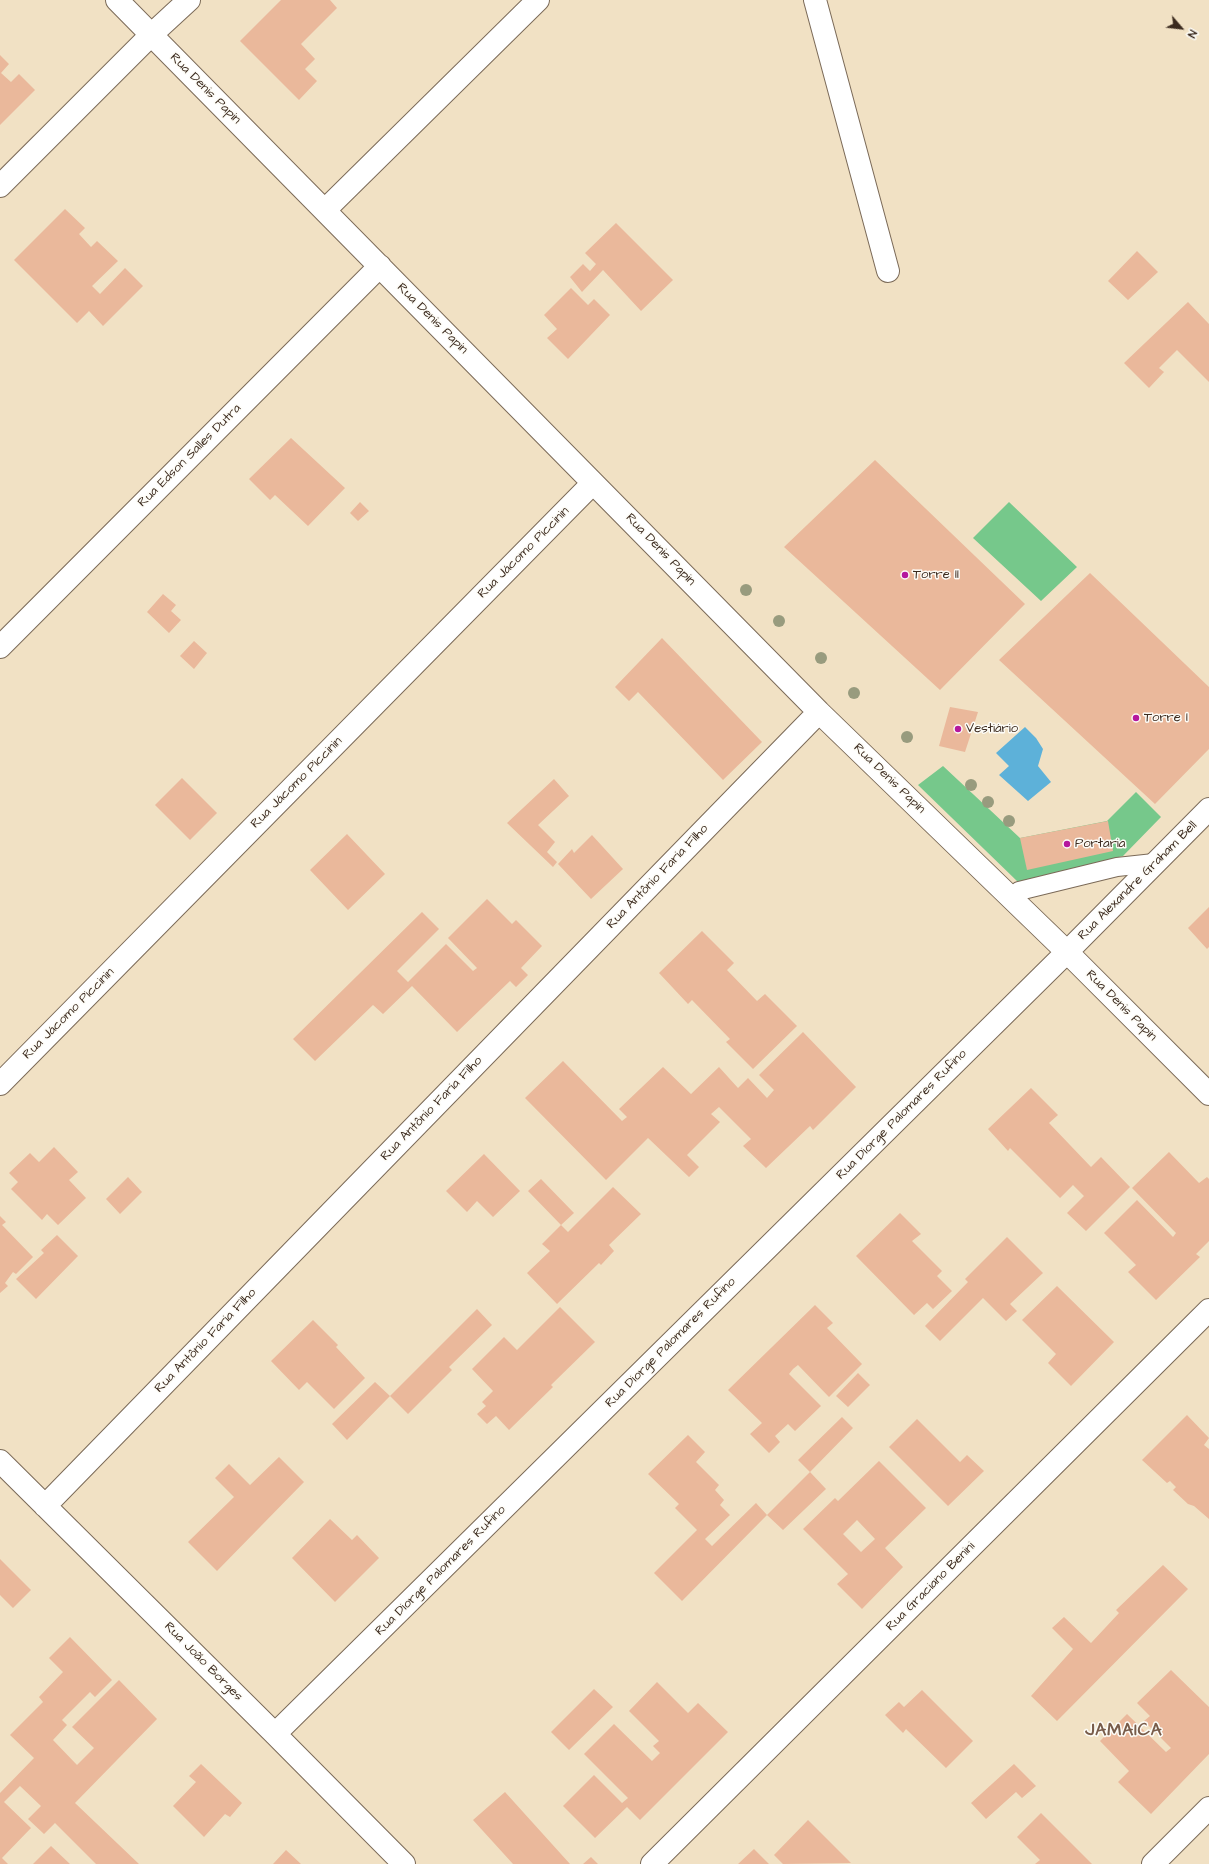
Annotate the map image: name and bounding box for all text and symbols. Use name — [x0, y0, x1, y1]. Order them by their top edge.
north arrow — [1161, 8, 1201, 48]
text: N — [1184, 27, 1200, 40]
street label: Rua Denis Papin — [166, 50, 244, 128]
street label: Rua Denis Papin — [393, 280, 471, 358]
street label: Rua Edson Salles Dutra — [135, 401, 245, 511]
street label: Rua Jácomo Piccinin — [475, 504, 573, 602]
street label: Rua Denis Papin — [622, 511, 698, 589]
place label: Torre II — [913, 567, 959, 583]
marker: Torre II — [900, 570, 910, 580]
place label: Torre I — [1144, 710, 1188, 726]
marker: Torre I — [1131, 713, 1141, 723]
place label: Vestiário — [966, 721, 1018, 737]
marker: Vestiário — [953, 724, 963, 734]
street label: Rua Jácomo Piccinin — [248, 734, 346, 832]
street label: Rua Denis Papin — [850, 741, 928, 817]
street label: Rua Alexandre Graham Bell — [1075, 818, 1201, 944]
street label: Rua Antônio Faria Filho — [604, 821, 712, 933]
place label: Portaria — [1075, 836, 1125, 852]
marker: Portaria — [1062, 839, 1072, 849]
street label: Rua Jácomo Piccinin — [20, 965, 118, 1063]
street label: Rua Denis Papin — [1082, 967, 1160, 1045]
street label: Rua Diorge Palomares Rufino — [834, 1047, 970, 1183]
street label: Rua Antônio Faria Filho — [378, 1053, 486, 1165]
street label: Rua Diorge Palomares Rufino — [603, 1275, 739, 1411]
street label: Rua Antônio Faria Filho — [152, 1285, 260, 1397]
street label: Rua Diorge Palomares Rufino — [373, 1503, 509, 1639]
street label: Rua Graciano Benini — [883, 1539, 979, 1635]
street label: Rua João Borges — [160, 1619, 246, 1705]
district label: JAMAICA — [1085, 1721, 1163, 1741]

